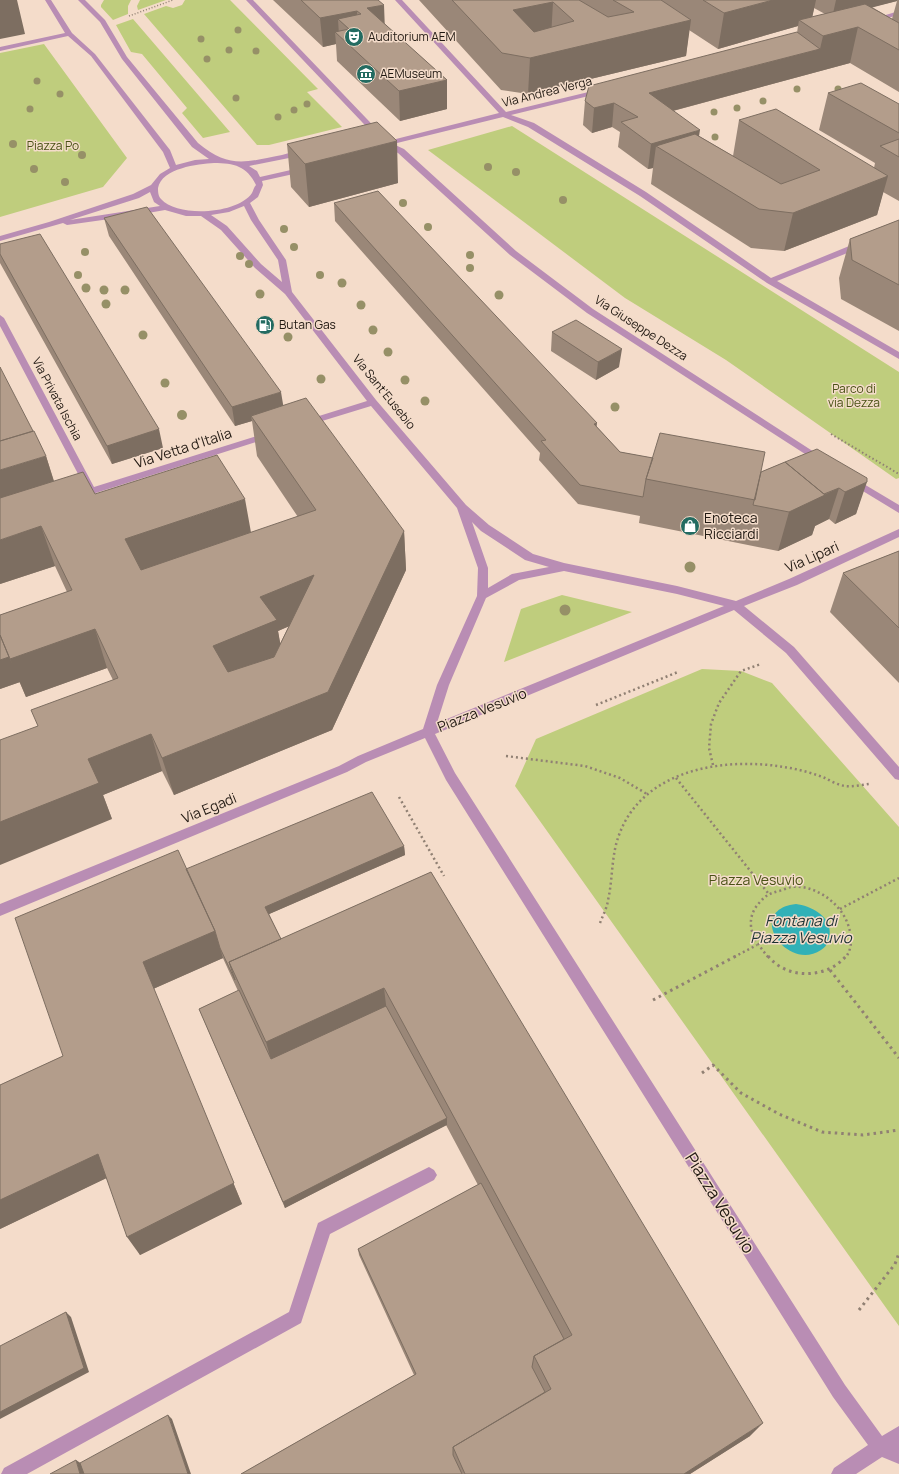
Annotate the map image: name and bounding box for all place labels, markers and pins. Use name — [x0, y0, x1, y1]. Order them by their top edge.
theatre icon: Auditorium AEM — [343, 26, 365, 48]
place label: Auditorium AEM — [368, 28, 456, 45]
museum icon: AEMuseum — [355, 63, 377, 85]
place label: AEMuseum — [380, 65, 442, 82]
fuel station icon: Butan Gas — [254, 314, 276, 336]
place label: Butan Gas — [279, 316, 336, 333]
place label: Enoteca Ricciardi — [704, 508, 759, 543]
shop icon: Enoteca Ricciardi — [679, 515, 701, 537]

